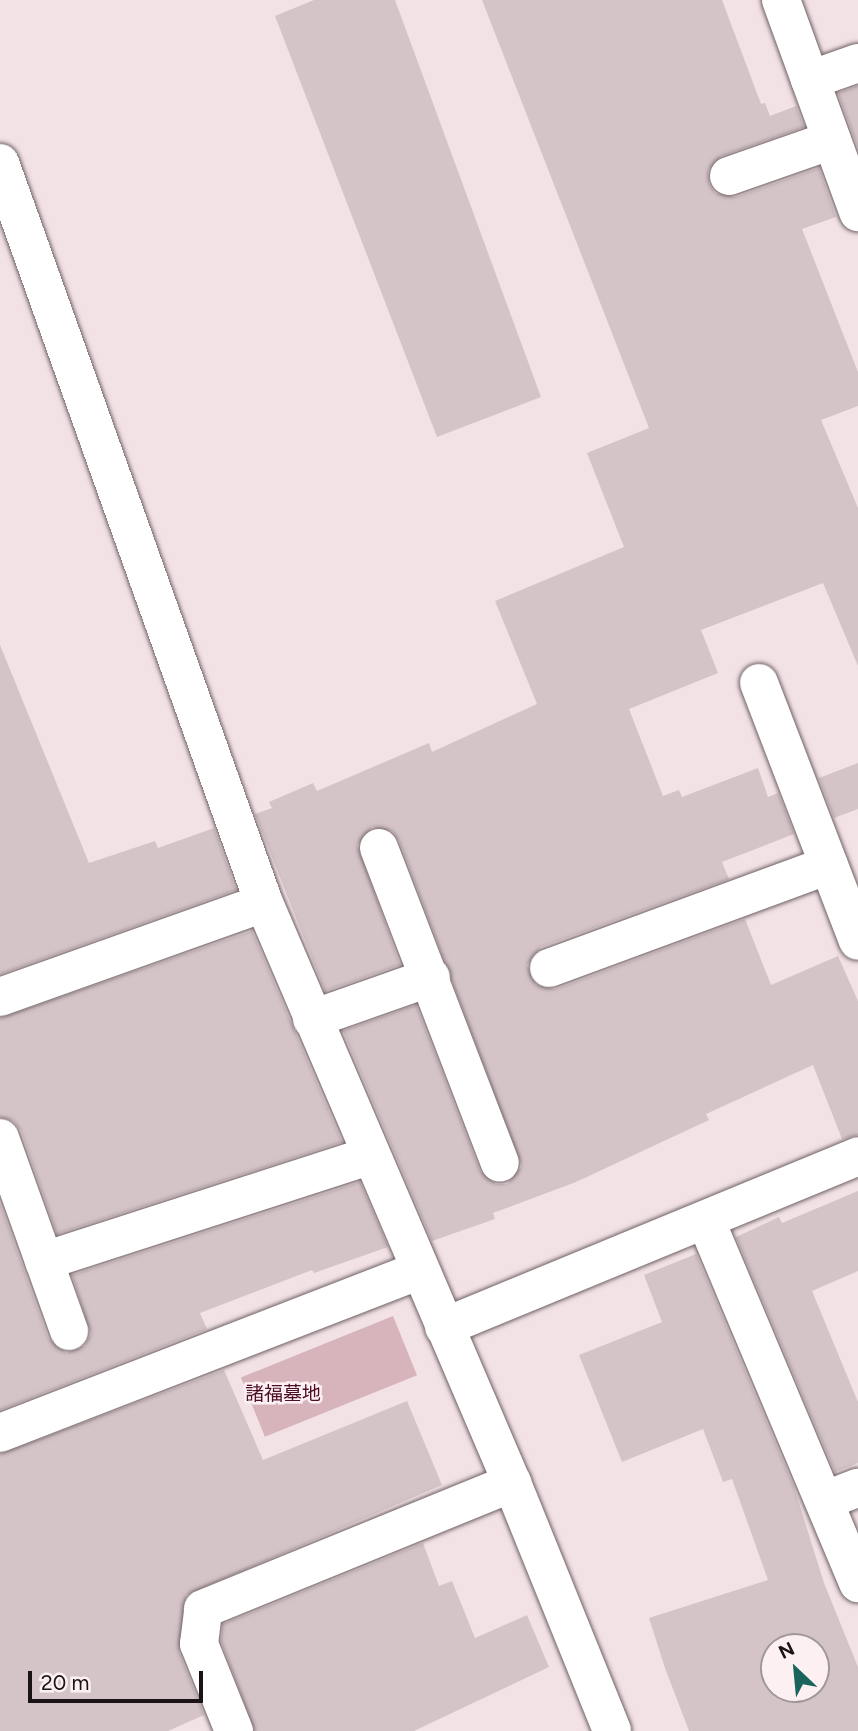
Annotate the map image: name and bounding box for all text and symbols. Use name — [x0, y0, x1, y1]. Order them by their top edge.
park label: 諸福墓地 — [245, 1383, 321, 1405]
north arrow — [760, 1633, 830, 1703]
text: N — [775, 1637, 798, 1664]
scale bar — [32, 1658, 206, 1702]
text: 20 m — [41, 1670, 89, 1695]

